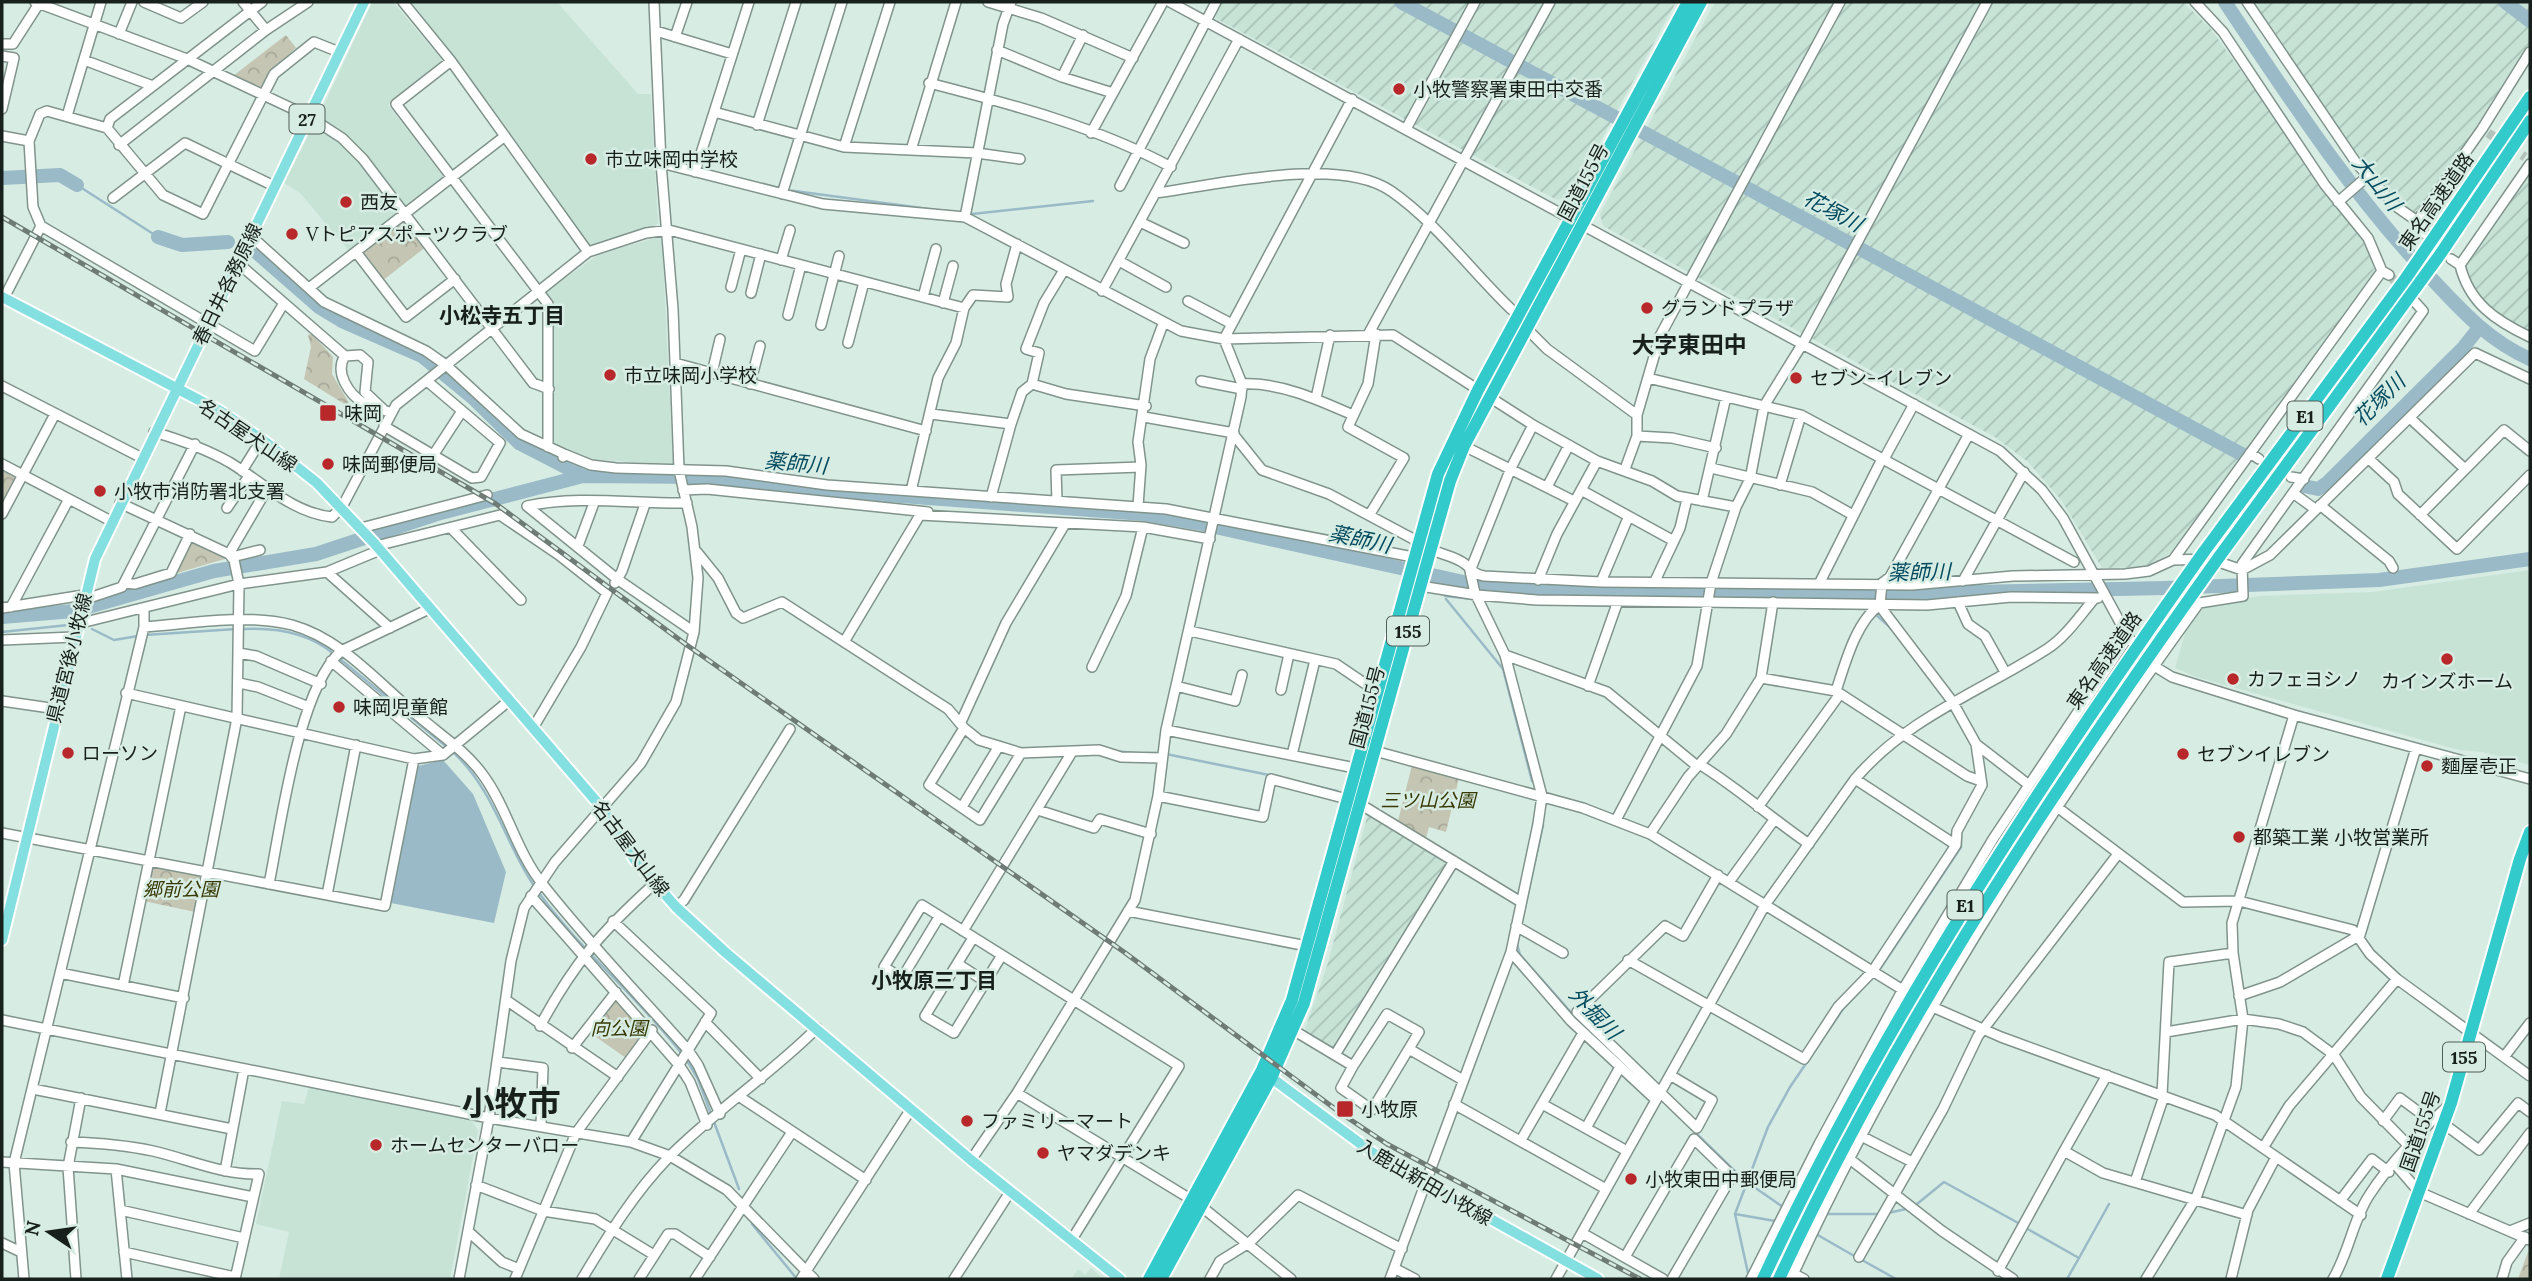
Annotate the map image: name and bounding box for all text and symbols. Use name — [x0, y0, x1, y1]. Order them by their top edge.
place label: 小牧警察署東田中交番 — [1413, 77, 1603, 101]
marker: 小牧警察署東田中交番 — [1391, 81, 1407, 97]
road number: 27 — [290, 104, 324, 134]
street label: 国道155号 — [1553, 139, 1613, 225]
place label: 市立味岡中学校 — [605, 147, 738, 171]
street label: 東名高速道路 — [2393, 147, 2479, 255]
water label: 大山川 — [2347, 150, 2409, 218]
marker: 市立味岡中学校 — [583, 151, 599, 167]
water label: 花塚川 — [1799, 184, 1869, 239]
place label: 西友 — [360, 190, 398, 214]
marker: 西友 — [338, 194, 354, 210]
street label: 春日井各務原線 — [187, 219, 267, 349]
place label: Vトピアスポーツクラブ — [305, 222, 508, 246]
marker: Vトピアスポーツクラブ — [284, 226, 300, 242]
place label: グランドプラザ — [1661, 296, 1794, 320]
marker: グランドプラザ — [1639, 300, 1655, 316]
district label: 小松寺五丁目 — [439, 302, 565, 329]
district label: 大字東田中 — [1632, 330, 1747, 359]
place label: 市立味岡小学校 — [624, 363, 757, 387]
place label: セブン-イレブン — [1810, 366, 1952, 390]
marker: 市立味岡小学校 — [602, 367, 618, 383]
water label: 花塚川 — [2347, 367, 2412, 432]
marker: セブン-イレブン — [1788, 370, 1804, 386]
street label: 名古屋犬山線 — [194, 393, 302, 477]
place label: 味岡 — [344, 401, 382, 425]
road number: E1 — [2288, 402, 2322, 430]
marker: 味岡 — [318, 403, 338, 423]
water label: 薬師川 — [763, 447, 831, 479]
place label: 味岡郵便局 — [342, 452, 437, 476]
marker: 味岡郵便局 — [320, 456, 336, 472]
place label: 小牧市消防署北支署 — [114, 479, 285, 503]
marker: 小牧市消防署北支署 — [92, 483, 108, 499]
water label: 薬師川 — [1326, 519, 1396, 559]
water label: 薬師川 — [1887, 558, 1953, 586]
street label: 県道宮後小牧線 — [41, 591, 97, 725]
street label: 東名高速道路 — [2061, 606, 2147, 714]
road number: 155 — [1387, 616, 1429, 646]
marker: カインズホーム — [2439, 651, 2455, 667]
street label: 国道155号 — [1344, 663, 1390, 751]
place label: カフェヨシノ — [2247, 667, 2361, 691]
place label: カインズホーム — [2381, 669, 2513, 693]
marker: カフェヨシノ — [2225, 671, 2241, 687]
place label: 味岡児童館 — [353, 695, 448, 719]
marker: 味岡児童館 — [331, 699, 347, 715]
place label: ローソン — [82, 741, 158, 765]
place label: セブンイレブン — [2197, 742, 2330, 766]
marker: ローソン — [60, 745, 76, 761]
marker: セブンイレブン — [2175, 746, 2191, 762]
place label: 麵屋壱正 — [2441, 754, 2517, 778]
marker: 麵屋壱正 — [2419, 758, 2435, 774]
park label: 三ツ山公園 — [1380, 788, 1478, 812]
street label: 名古屋犬山線 — [587, 795, 675, 901]
place label: 都築工業 小牧営業所 — [2253, 825, 2429, 849]
marker: 都築工業 小牧営業所 — [2231, 829, 2247, 845]
park label: 郷前公園 — [143, 877, 222, 901]
road number: E1 — [1948, 890, 1982, 920]
district label: 小牧原三丁目 — [871, 967, 997, 994]
water label: 外掘川 — [1563, 981, 1628, 1046]
park label: 向公園 — [590, 1016, 650, 1040]
road number: 155 — [2443, 1042, 2485, 1072]
district label: 小牧市 — [462, 1082, 561, 1124]
street label: 国道155号 — [2395, 1087, 2445, 1175]
place label: 小牧原 — [1361, 1097, 1418, 1121]
marker: 小牧原 — [1335, 1099, 1355, 1119]
place label: ファミリーマート — [981, 1109, 1133, 1133]
marker: ファミリーマート — [959, 1113, 975, 1129]
place label: ホームセンターバロー — [390, 1133, 579, 1157]
street label: 入鹿出新田小牧線 — [1353, 1134, 1497, 1230]
marker: ホームセンターバロー — [368, 1137, 384, 1153]
place label: ヤマダデンキ — [1057, 1141, 1171, 1165]
marker: ヤマダデンキ — [1035, 1145, 1051, 1161]
place label: 小牧東田中郵便局 — [1645, 1167, 1797, 1191]
marker: 小牧東田中郵便局 — [1623, 1171, 1639, 1187]
north arrow — [14, 1197, 84, 1267]
text: N — [19, 1218, 46, 1238]

